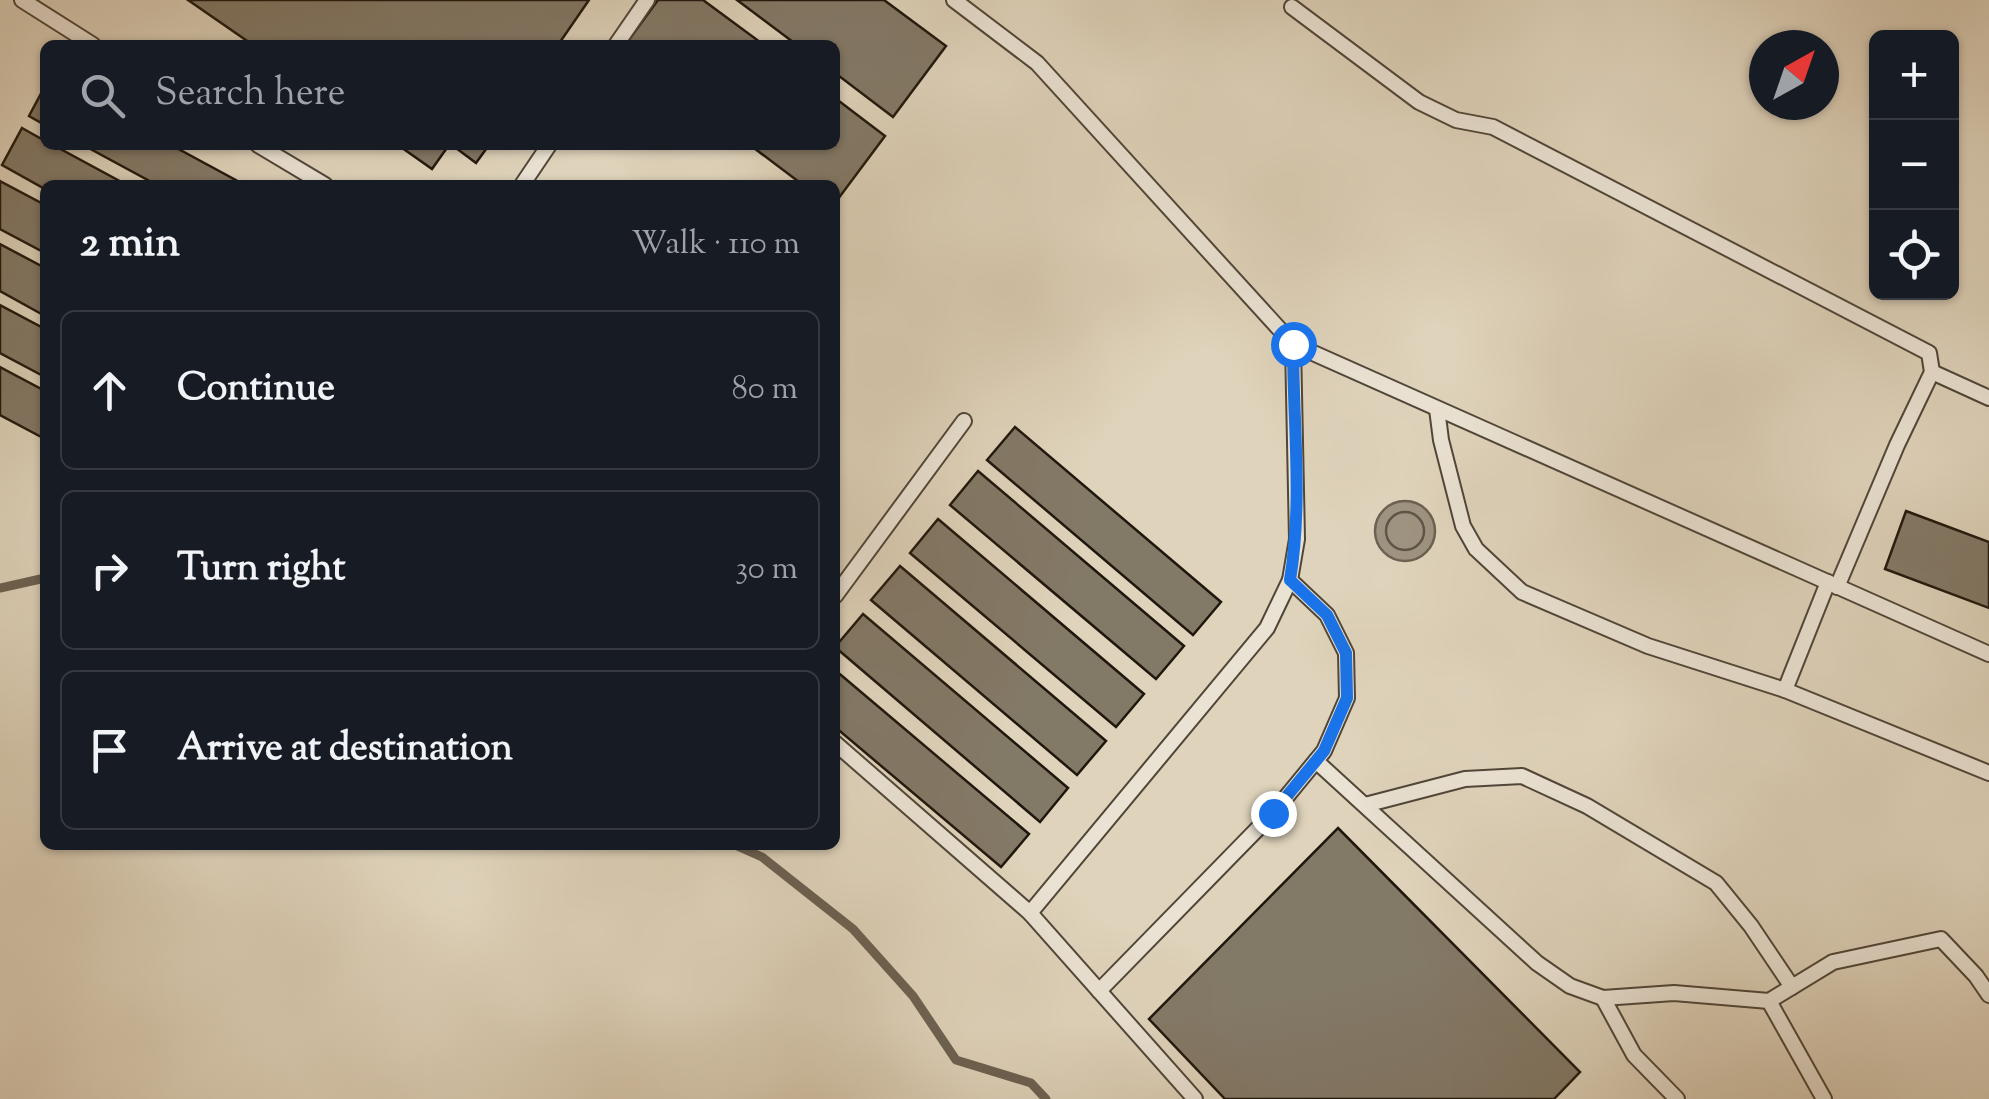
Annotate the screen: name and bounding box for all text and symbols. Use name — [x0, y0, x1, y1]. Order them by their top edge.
north arrow — [1749, 30, 1839, 120]
map controls — [1869, 30, 1959, 300]
button: + — [1869, 30, 1959, 120]
search box — [40, 40, 840, 150]
icon: search — [75, 68, 130, 123]
text: Search here — [155, 68, 346, 122]
button: − — [1869, 120, 1959, 210]
button: locate — [1869, 210, 1959, 300]
text: 2 min — [80, 215, 180, 275]
text: Walk · 110 m — [632, 222, 800, 268]
route start — [1271, 322, 1317, 368]
icon: ahead — [82, 363, 137, 418]
text: Continue — [177, 363, 335, 417]
text: 80 m — [732, 367, 798, 413]
icon: right — [82, 543, 137, 598]
text: Turn right — [177, 543, 345, 597]
text: 30 m — [735, 547, 798, 593]
icon: arrive — [82, 723, 137, 778]
text: Arrive at destination — [177, 723, 513, 777]
route end — [1251, 791, 1297, 837]

